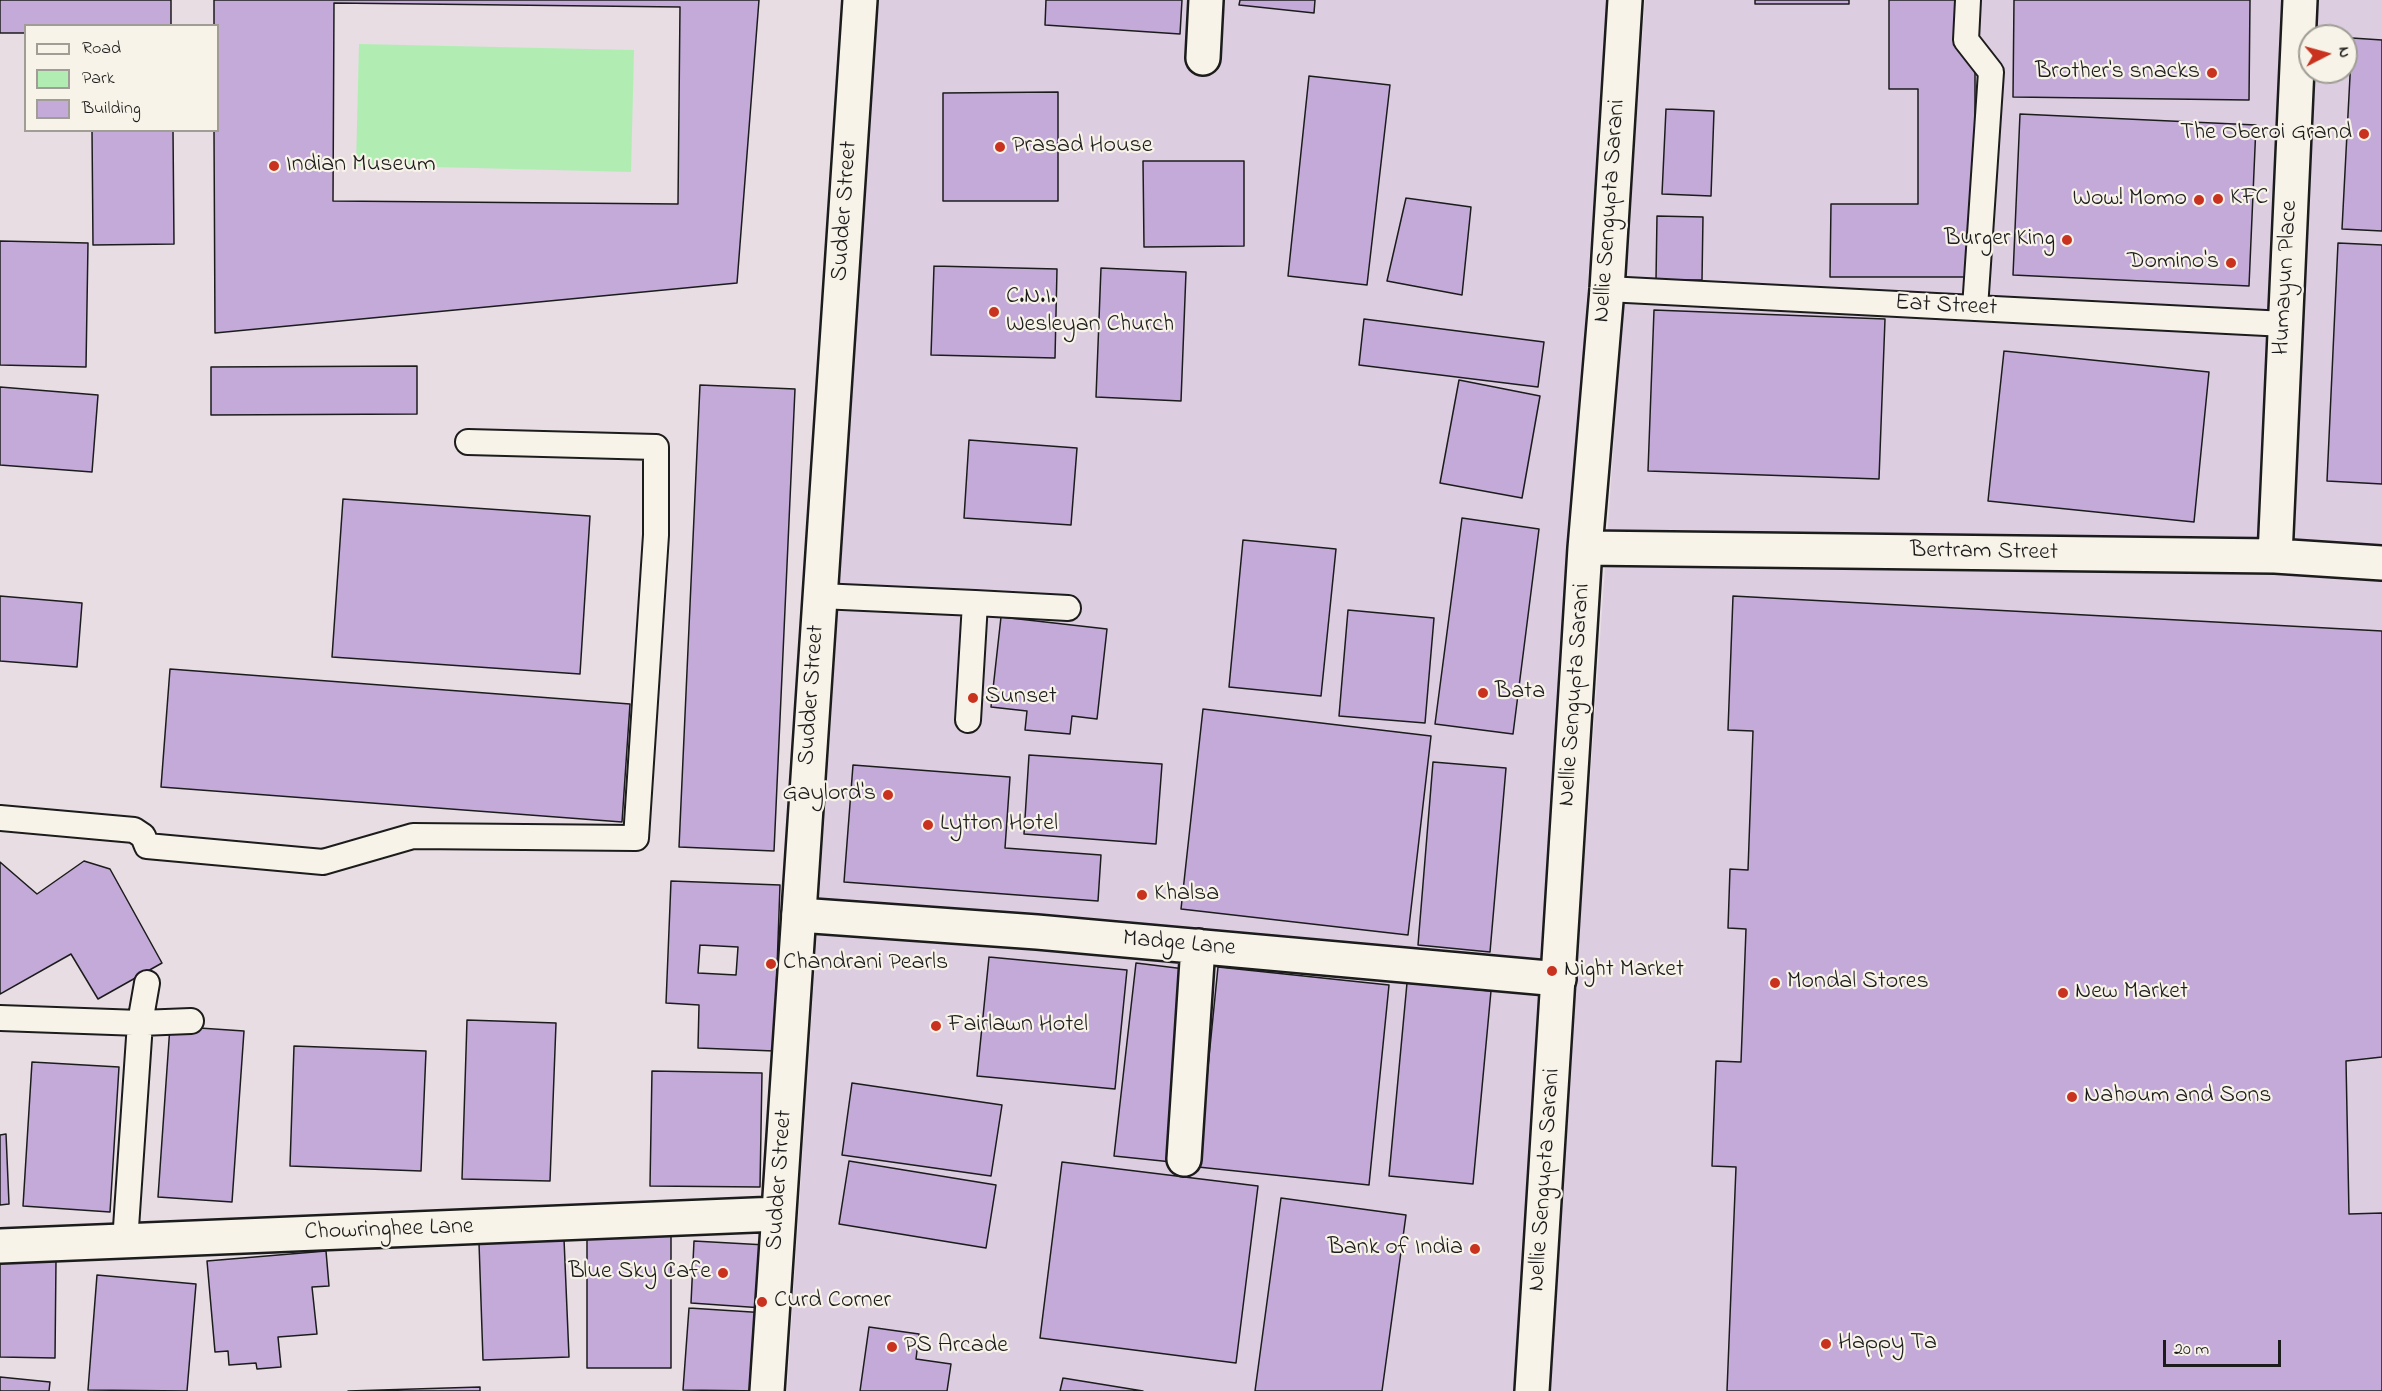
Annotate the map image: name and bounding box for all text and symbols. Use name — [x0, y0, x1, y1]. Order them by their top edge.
legend — [24, 24, 219, 132]
north arrow — [2298, 24, 2358, 84]
text: Road — [82, 36, 121, 62]
text: N — [2331, 46, 2356, 59]
place label: Brother's snacks — [2035, 59, 2200, 87]
text: Park — [82, 66, 115, 92]
marker: Brother's snacks — [2205, 66, 2219, 80]
text: Building — [82, 96, 141, 122]
street label: Nellie Sengupta Sarani — [1589, 98, 1633, 324]
place label: The Oberoi Grand — [2180, 120, 2352, 148]
marker: The Oberoi Grand — [2357, 127, 2371, 141]
place label: Prasad House — [1012, 133, 1153, 161]
street label: Sudder Street — [827, 140, 865, 282]
marker: Prasad House — [993, 140, 1007, 154]
place label: Indian Museum — [286, 152, 436, 180]
marker: Indian Museum — [267, 159, 281, 173]
place label: KFC — [2230, 185, 2268, 213]
place label: Wow! Momo — [2072, 186, 2187, 214]
marker: KFC — [2211, 192, 2225, 206]
marker: Wow! Momo — [2192, 193, 2206, 207]
street label: Humayun Place — [2269, 200, 2305, 356]
place label: Burger King — [1944, 226, 2055, 254]
marker: Burger King — [2060, 233, 2074, 247]
place label: Domino's — [2127, 249, 2219, 277]
marker: Domino's — [2224, 256, 2238, 270]
place label: C.N.I. Wesleyan Church — [1006, 284, 1174, 340]
street label: Eat Street — [1894, 290, 1998, 324]
marker: C.N.I. Wesleyan Church — [987, 305, 1001, 319]
street label: Bertram Street — [1910, 537, 2058, 569]
street label: Nellie Sengupta Sarani — [1554, 582, 1598, 808]
street label: Sudder Street — [794, 624, 832, 766]
place label: Bata — [1495, 679, 1545, 707]
place label: Sunset — [985, 684, 1057, 712]
marker: Bata — [1476, 686, 1490, 700]
marker: Sunset — [966, 691, 980, 705]
place label: Gaylord's — [782, 781, 876, 809]
marker: Gaylord's — [881, 788, 895, 802]
place label: Lytton Hotel — [940, 811, 1058, 839]
marker: Lytton Hotel — [921, 818, 935, 832]
place label: Khalsa — [1154, 881, 1219, 909]
marker: Khalsa — [1135, 888, 1149, 902]
street label: Madge Lane — [1121, 926, 1237, 964]
place label: Chandrani Pearls — [783, 950, 948, 978]
marker: Chandrani Pearls — [764, 957, 778, 971]
place label: Night Market — [1564, 957, 1684, 985]
marker: Night Market — [1545, 964, 1559, 978]
place label: Mondal Stores — [1787, 969, 1929, 997]
marker: Mondal Stores — [1768, 976, 1782, 990]
place label: New Market — [2075, 979, 2188, 1007]
marker: New Market — [2056, 986, 2070, 1000]
place label: Fairlawn Hotel — [948, 1012, 1088, 1040]
marker: Fairlawn Hotel — [929, 1019, 943, 1033]
street label: Nellie Sengupta Sarani — [1524, 1067, 1568, 1293]
place label: Nahoum and Sons — [2084, 1083, 2272, 1111]
marker: Nahoum and Sons — [2065, 1090, 2079, 1104]
street label: Sudder Street — [762, 1109, 800, 1251]
street label: Chowringhee Lane — [304, 1214, 474, 1248]
place label: Bank of India — [1328, 1235, 1463, 1263]
marker: Bank of India — [1468, 1242, 1482, 1256]
place label: Blue Sky Cafe — [569, 1259, 711, 1287]
marker: Blue Sky Cafe — [716, 1266, 730, 1280]
place label: Curd Corner — [774, 1288, 891, 1316]
marker: Curd Corner — [755, 1295, 769, 1309]
scale bar — [2166, 1328, 2284, 1366]
place label: Happy Ta — [1838, 1330, 1937, 1358]
place label: PS Arcade — [904, 1333, 1008, 1361]
marker: Happy Ta — [1819, 1337, 1833, 1351]
text: 20 m — [2174, 1337, 2209, 1363]
marker: PS Arcade — [885, 1340, 899, 1354]

